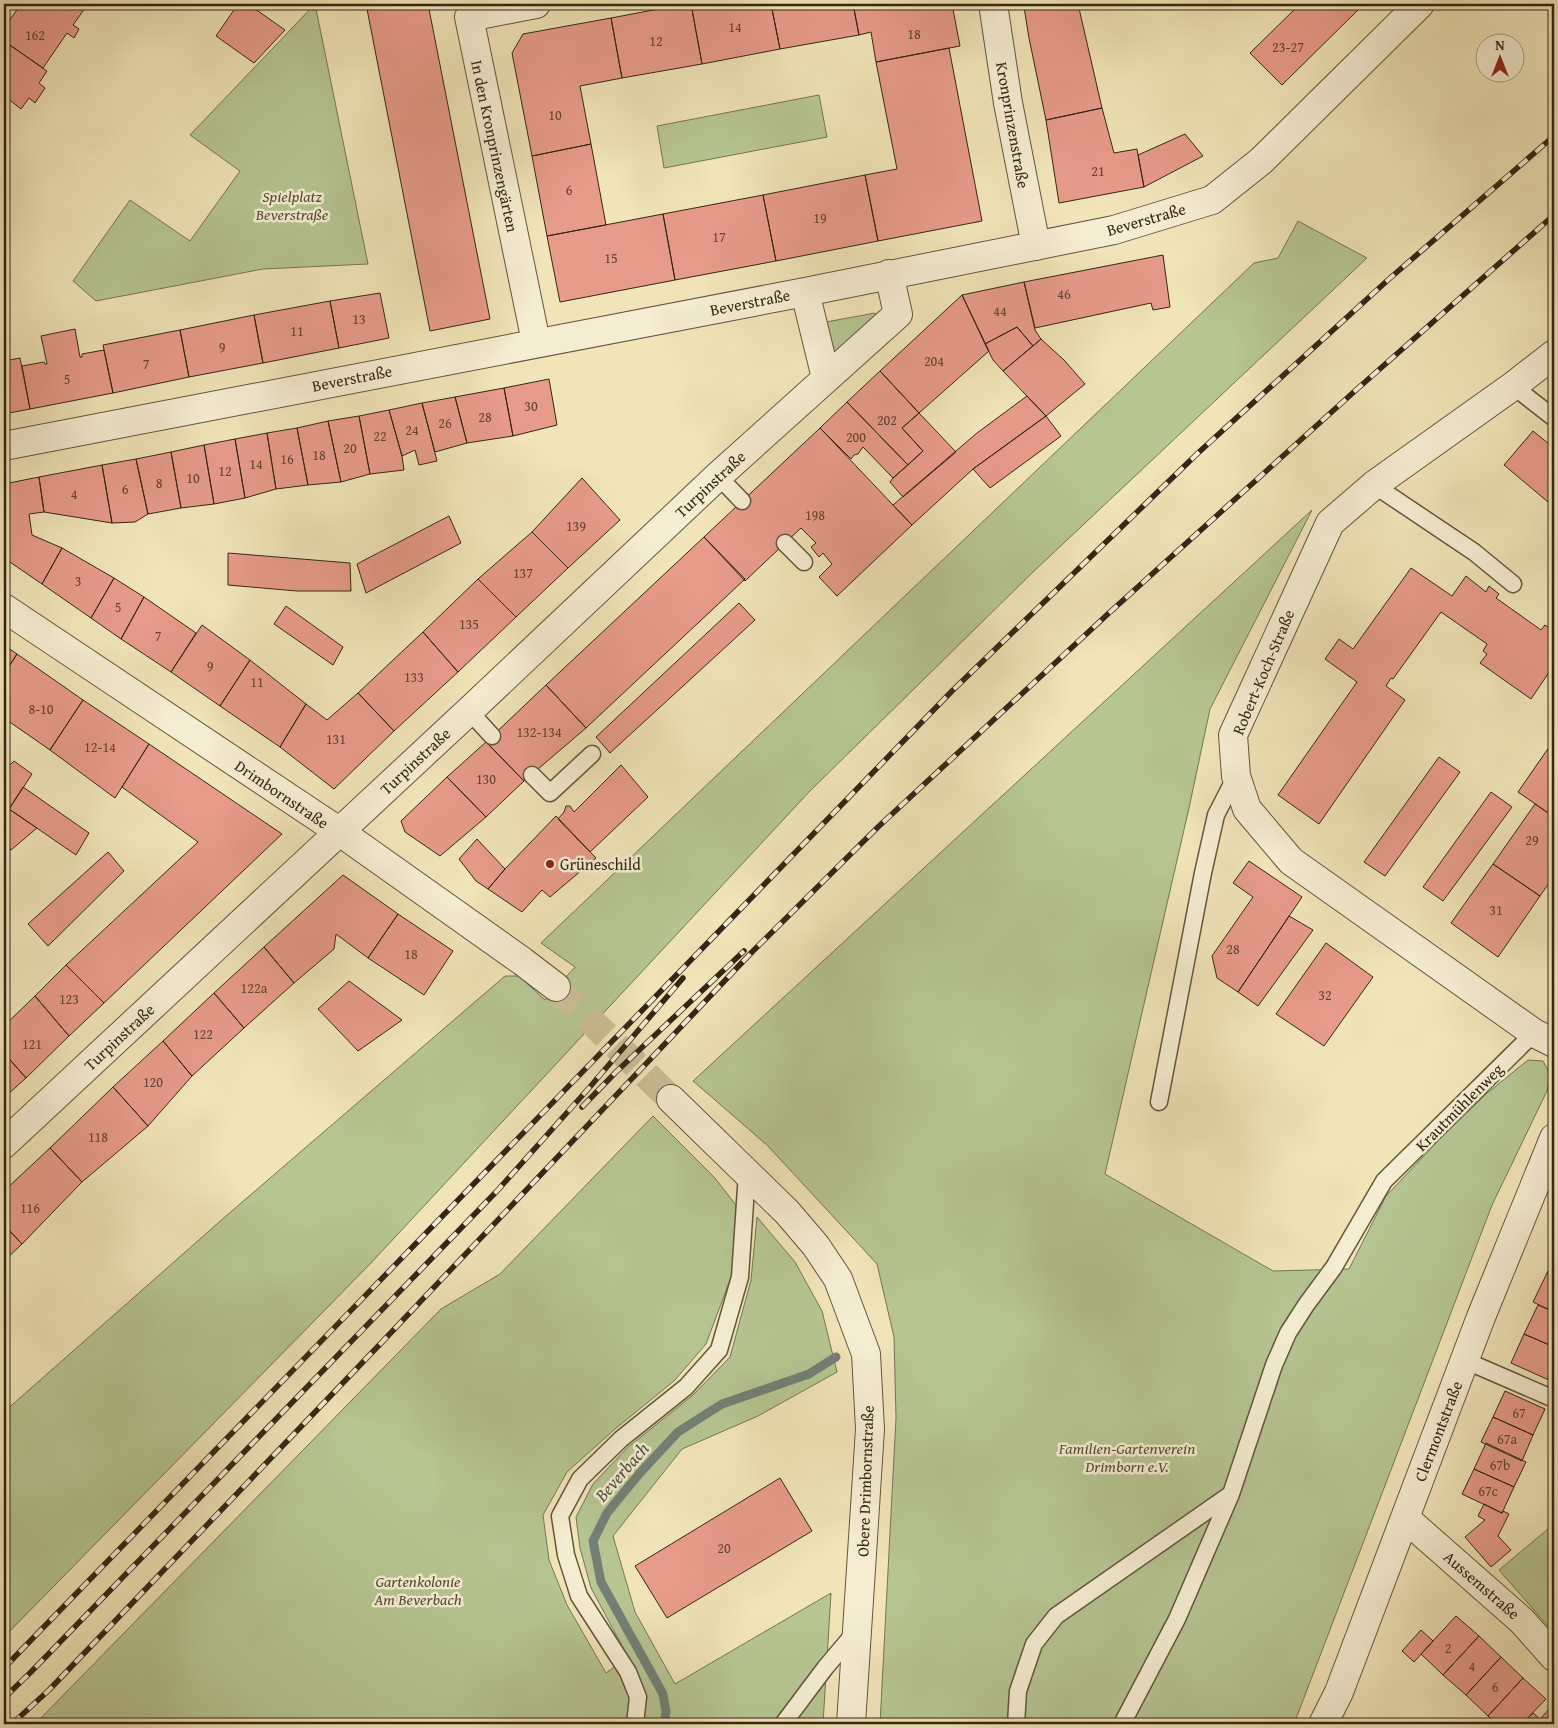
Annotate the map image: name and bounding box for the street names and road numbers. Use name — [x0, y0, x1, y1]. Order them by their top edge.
street label: In den Kronprinzengärten — [465, 58, 525, 234]
street label: Kronprinzenstraße — [990, 60, 1036, 190]
street label: Beverstraße — [1104, 196, 1188, 242]
street label: Beverstraße — [708, 282, 792, 322]
street label: Beverstraße — [310, 358, 394, 398]
street label: Turpinstraße — [669, 445, 751, 523]
street label: Robert-Koch-Straße — [1226, 606, 1300, 738]
street label: Turpinstraße — [374, 722, 456, 800]
street label: Drimbornstraße — [230, 754, 334, 834]
street label: Turpinstraße — [78, 998, 160, 1076]
street label: Krautmühlenweg — [1410, 1057, 1509, 1156]
street label: Clermontstraße — [1408, 1377, 1468, 1485]
street label: Obere Drimbornstraße — [850, 1405, 880, 1557]
street label: Aussemstraße — [1438, 1545, 1526, 1625]

